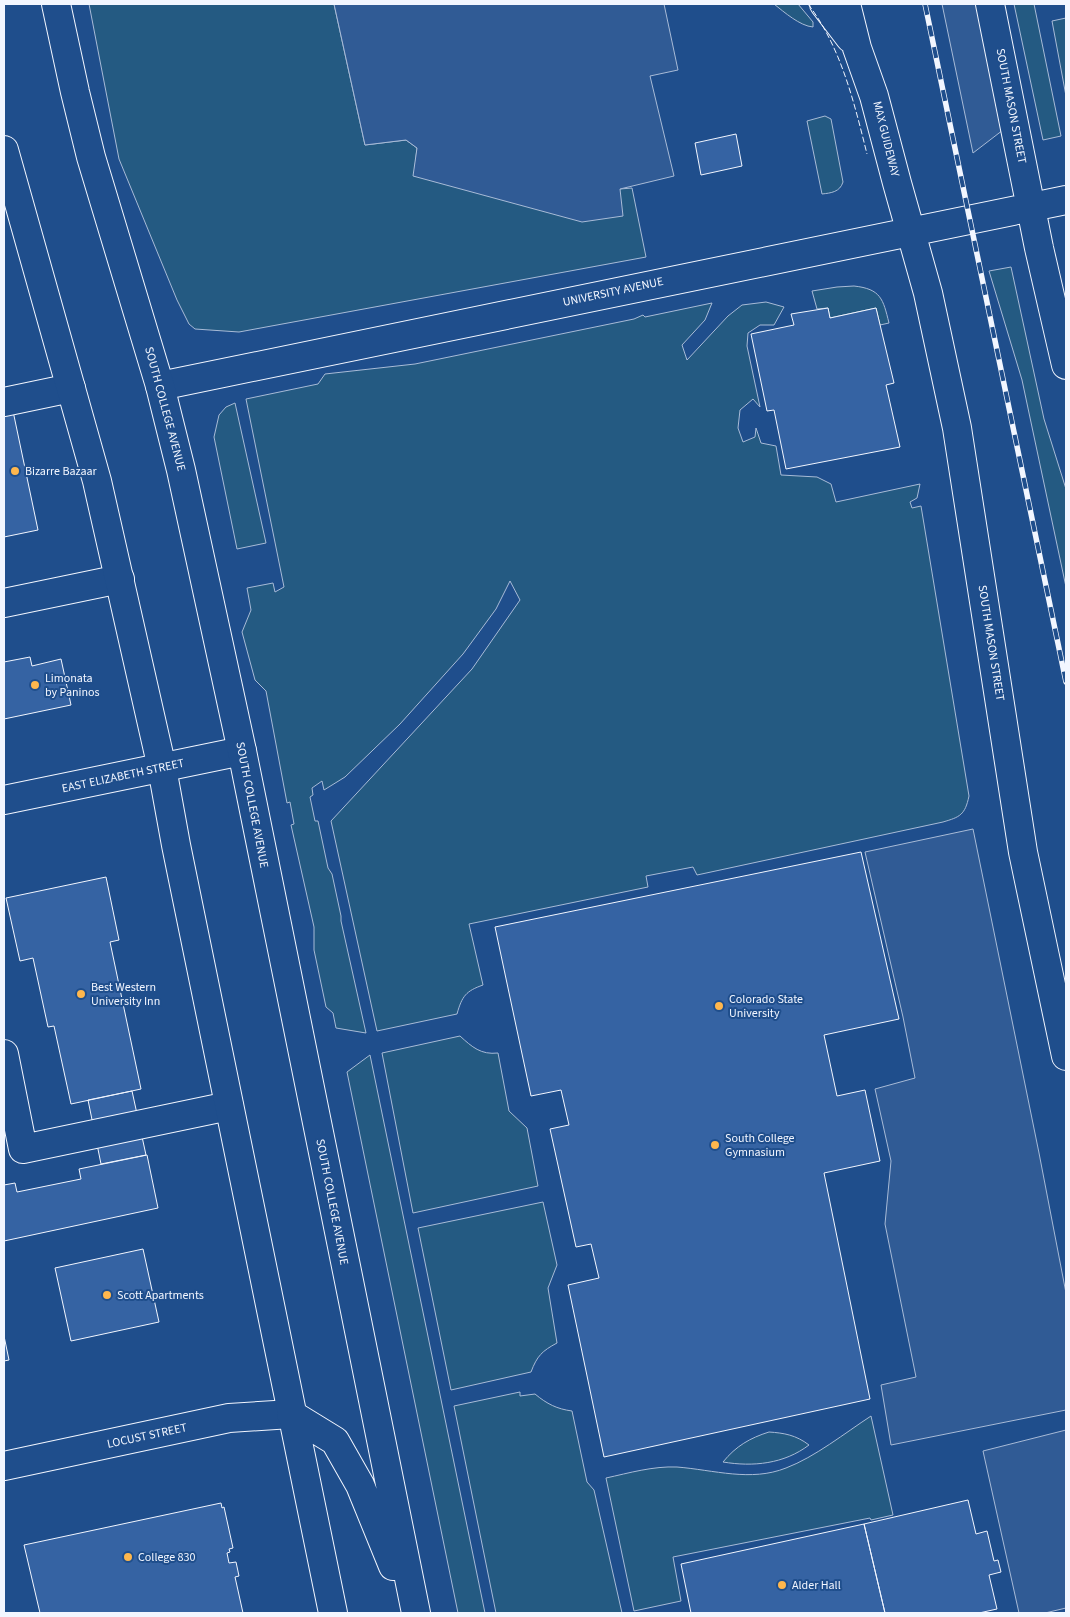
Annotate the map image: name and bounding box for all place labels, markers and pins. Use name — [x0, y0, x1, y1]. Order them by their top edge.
place label: Bizarre Bazaar — [25, 463, 97, 480]
marker: Bizarre Bazaar — [9, 465, 21, 477]
place label: Limonata by Paninos — [45, 670, 100, 701]
marker: Limonata by Paninos — [29, 679, 41, 691]
place label: Best Western University Inn — [91, 979, 160, 1010]
marker: Best Western University Inn — [75, 988, 87, 1000]
place label: Colorado State University — [729, 991, 803, 1022]
marker: Colorado State University — [713, 1000, 725, 1012]
place label: South College Gymnasium — [725, 1130, 795, 1161]
marker: South College Gymnasium — [709, 1139, 721, 1151]
place label: Scott Apartments — [117, 1287, 204, 1304]
marker: Scott Apartments — [101, 1289, 113, 1301]
place label: College 830 — [138, 1549, 195, 1566]
marker: College 830 — [122, 1551, 134, 1563]
place label: Alder Hall — [792, 1577, 841, 1594]
marker: Alder Hall — [776, 1579, 788, 1591]

